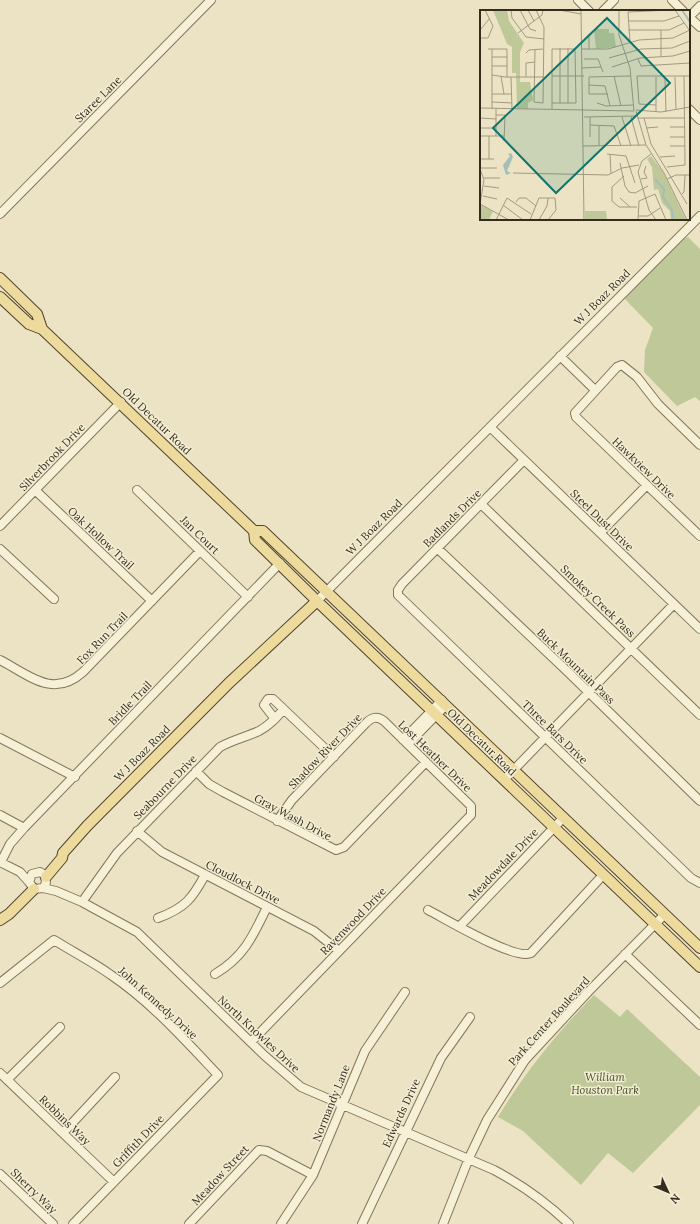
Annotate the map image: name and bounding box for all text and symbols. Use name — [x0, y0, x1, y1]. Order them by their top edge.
inset map — [480, 10, 690, 220]
street label: Staree Lane — [72, 73, 124, 125]
street label: W J Boaz Road — [571, 266, 633, 328]
street label: Old Decatur Road — [120, 384, 195, 458]
street label: Silverbrook Drive — [16, 420, 88, 494]
street label: Hawkview Drive — [609, 434, 679, 502]
street label: Badlands Drive — [420, 486, 484, 550]
street label: Steel Dust Drive — [567, 486, 637, 554]
street label: W J Boaz Road — [343, 496, 405, 558]
street label: Oak Hollow Trail — [65, 504, 137, 572]
street label: Jan Court — [177, 512, 223, 558]
street label: Smokey Creek Pass — [558, 562, 638, 640]
street label: Fox Run Trail — [74, 609, 130, 667]
street label: Buck Mountain Pass — [534, 625, 618, 707]
street label: Bridle Trail — [105, 678, 155, 728]
street label: Three Bars Drive — [519, 697, 591, 767]
street label: Old Decatur Road — [445, 705, 520, 779]
street label: Shadow River Drive — [285, 710, 365, 792]
street label: Lost Heather Drive — [395, 717, 475, 795]
street label: W J Boaz Road — [111, 722, 173, 784]
street label: Seabourne Drive — [130, 752, 200, 822]
street label: Gray Wash Drive — [252, 791, 334, 843]
street label: Meadowdale Drive — [465, 825, 541, 903]
street label: Cloudlock Drive — [203, 857, 283, 907]
street label: Ravenwood Drive — [317, 884, 389, 958]
street label: John Kennedy Drive — [115, 963, 201, 1042]
street label: Park Center Boulevard — [505, 973, 593, 1068]
street label: North Knowles Drive — [215, 992, 303, 1076]
street label: Normandy Lane — [309, 1062, 353, 1144]
park label: William Houston Park — [571, 1070, 639, 1097]
street label: Edwards Drive — [379, 1076, 423, 1150]
street label: Robbins Way — [37, 1092, 94, 1148]
street label: Griffith Drive — [109, 1112, 167, 1170]
street label: Meadow Street — [188, 1141, 252, 1208]
street label: Sherry Way — [8, 1165, 60, 1217]
north arrow — [648, 1172, 688, 1212]
text: N — [667, 1191, 683, 1207]

